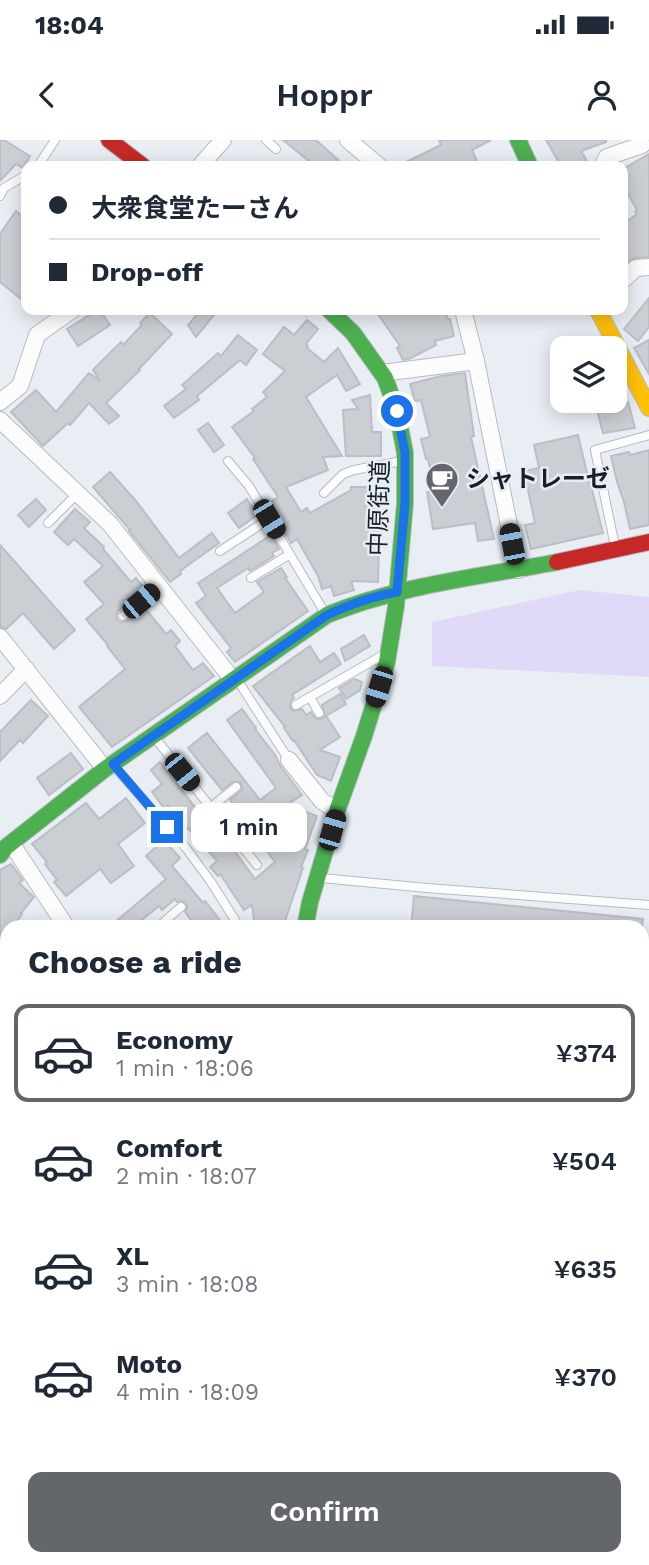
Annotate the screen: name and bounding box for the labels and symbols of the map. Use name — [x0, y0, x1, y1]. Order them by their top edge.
route start — [381, 395, 413, 427]
street label: 中原街道 — [363, 460, 395, 556]
cafe icon: シャトレーゼ — [423, 460, 461, 509]
place label: シャトレーゼ — [466, 465, 610, 493]
car — [250, 496, 289, 542]
car — [498, 521, 527, 567]
car — [119, 579, 164, 623]
car — [363, 664, 396, 710]
car — [161, 749, 204, 795]
callout: 1 min — [192, 802, 307, 852]
car — [317, 807, 348, 853]
route end — [151, 811, 183, 843]

